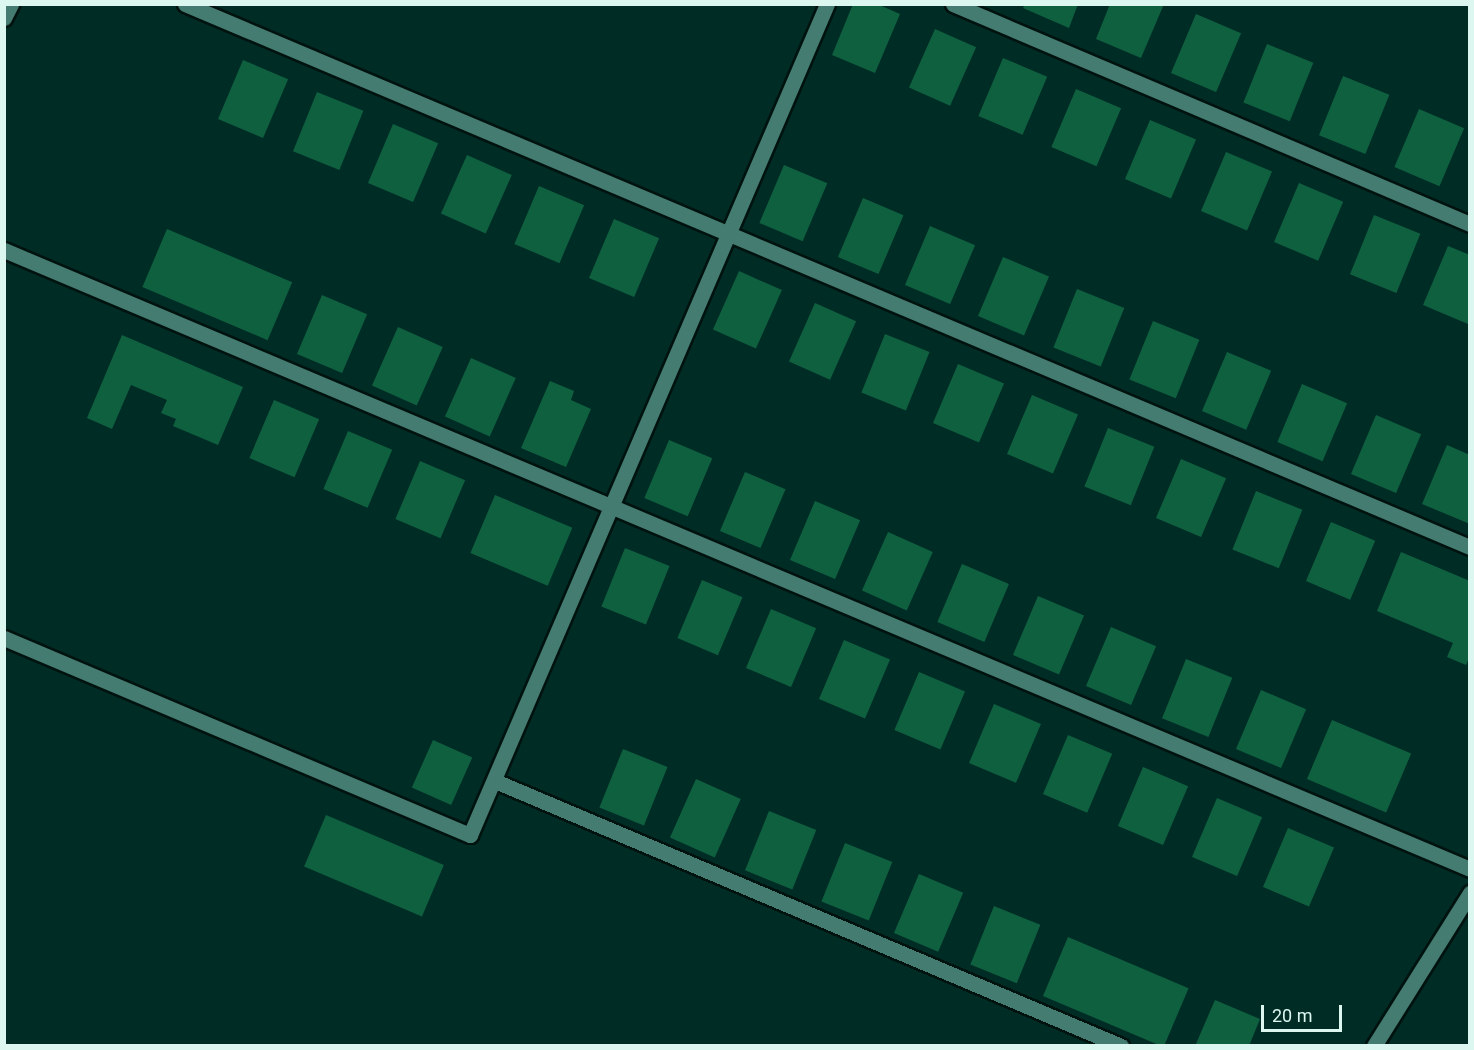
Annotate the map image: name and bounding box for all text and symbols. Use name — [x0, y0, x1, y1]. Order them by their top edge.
scale bar — [1264, 993, 1345, 1031]
text: 20 m — [1272, 1005, 1312, 1026]

